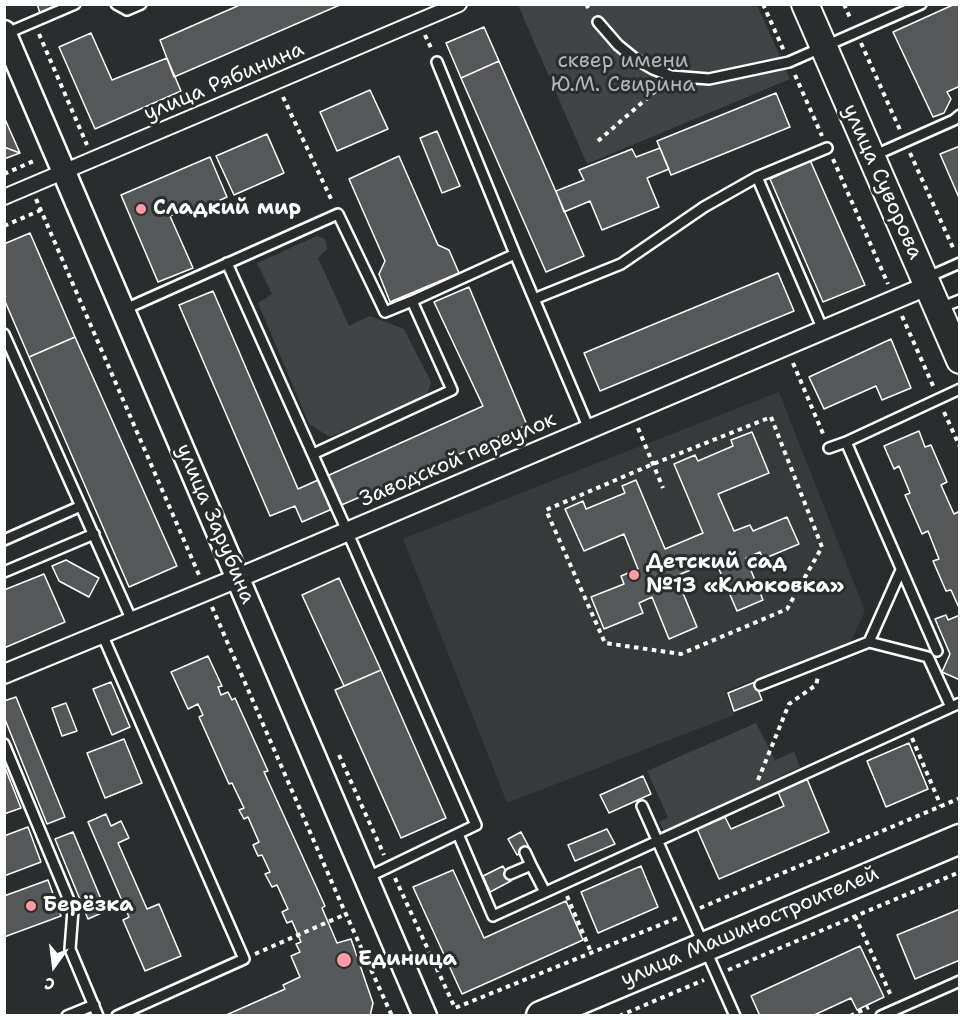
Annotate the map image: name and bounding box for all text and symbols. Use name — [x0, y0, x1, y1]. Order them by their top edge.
street label: улица Рябинина — [140, 37, 308, 127]
park label: сквер имени Ю.М. Свирина — [551, 49, 695, 99]
street label: улица Суворова — [836, 100, 928, 264]
place label: Сладкий мир — [153, 196, 301, 222]
marker: Сладкий мир — [134, 202, 148, 216]
street label: Заводской переулок — [356, 407, 560, 513]
street label: улица Зарубина — [170, 440, 260, 608]
place label: Детский сад №13 «Клюковка» — [646, 550, 844, 600]
marker: Детский сад №13 «Клюковка» — [627, 568, 641, 582]
street label: улица Машиностроителей — [617, 861, 883, 993]
place label: Берёзка — [43, 893, 134, 919]
marker: Берёзка — [24, 899, 38, 913]
north arrow — [24, 936, 84, 996]
place label: Единица — [358, 947, 457, 973]
marker: Единица — [335, 951, 353, 969]
text: С — [42, 973, 57, 995]

